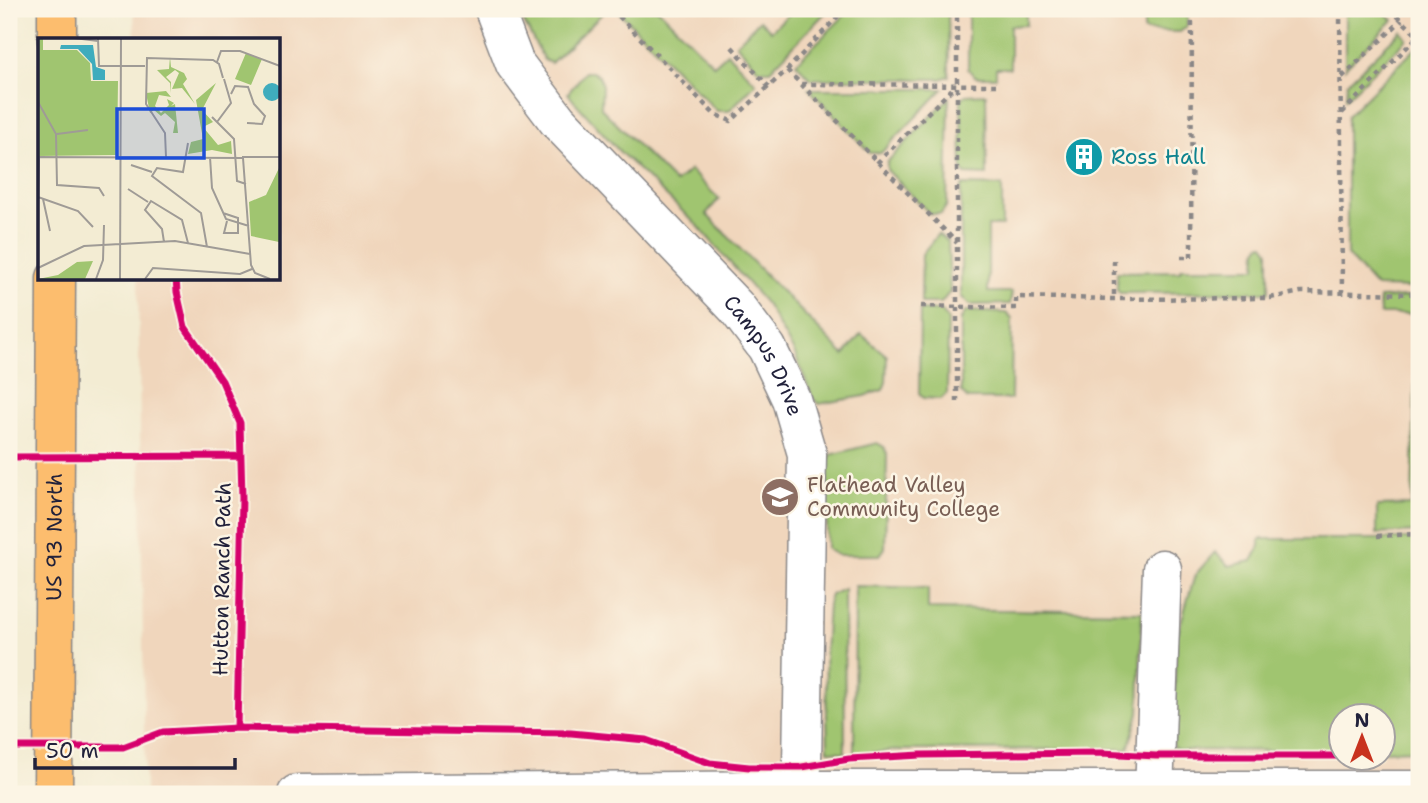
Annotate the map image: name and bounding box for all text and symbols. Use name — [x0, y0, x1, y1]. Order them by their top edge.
inset map — [38, 38, 280, 280]
building icon: Ross Hall — [1063, 136, 1105, 178]
place label: Ross Hall — [1111, 143, 1206, 171]
street label: Campus Drive — [718, 289, 809, 419]
place label: Flathead Valley Community College — [807, 471, 1000, 523]
street label: US 93 North — [40, 473, 69, 601]
school or university icon: Flathead Valley Community College — [759, 476, 801, 518]
street label: Hutton Ranch Path — [206, 482, 238, 676]
north arrow — [1326, 702, 1396, 772]
text: N — [1354, 708, 1370, 733]
scale bar — [35, 726, 234, 770]
text: 50 m — [46, 737, 99, 765]

